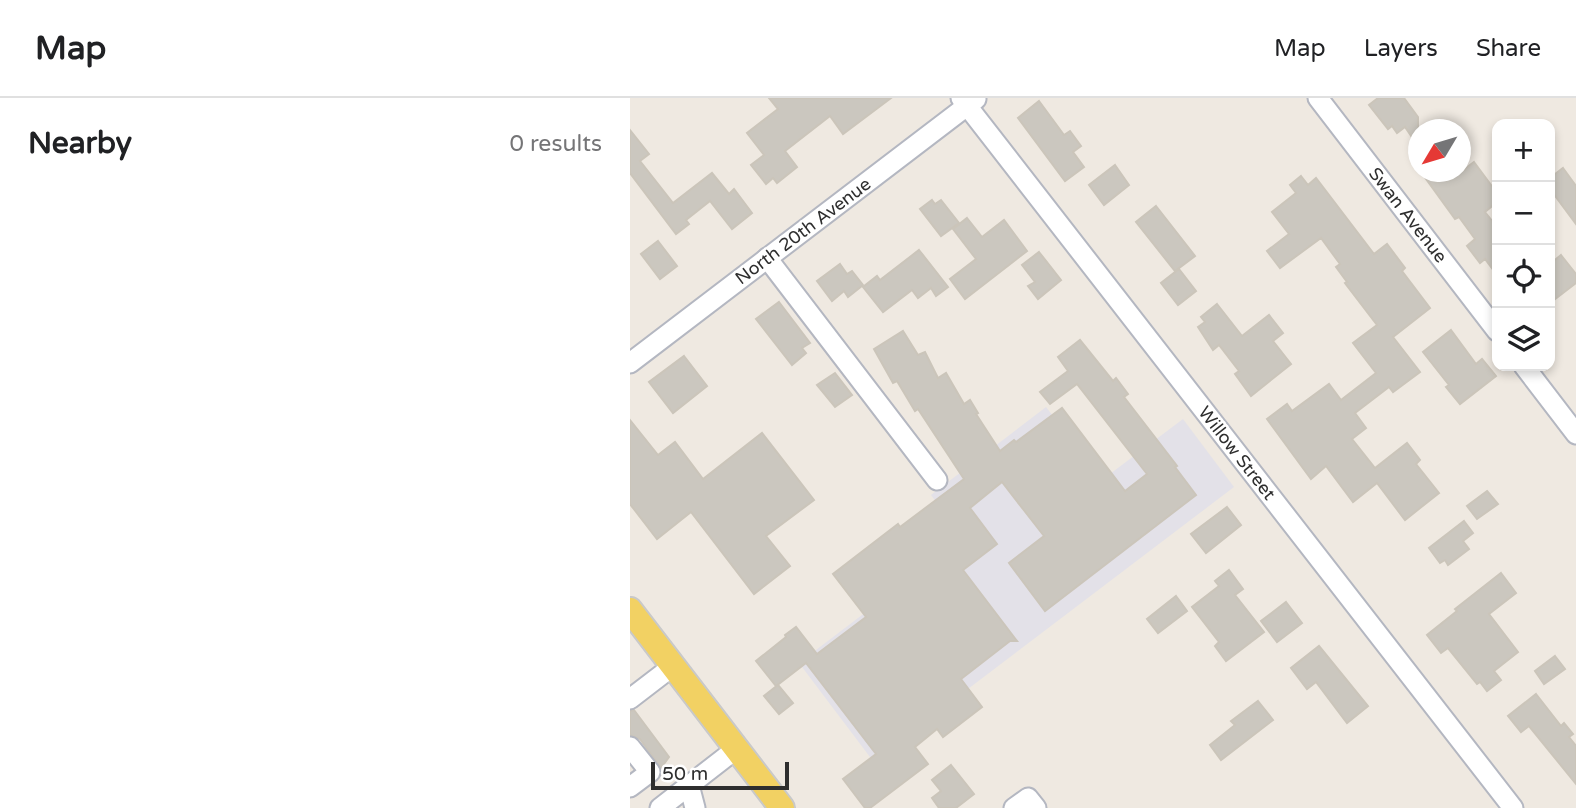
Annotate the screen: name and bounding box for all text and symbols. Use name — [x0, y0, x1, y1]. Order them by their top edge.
text: Map — [35, 29, 106, 68]
text: Map — [1274, 34, 1326, 63]
text: Layers — [1364, 34, 1438, 63]
text: Share — [1476, 34, 1541, 63]
north arrow — [1408, 119, 1471, 182]
map controls — [1492, 119, 1555, 371]
button: + — [1492, 119, 1555, 182]
text: Nearby — [28, 125, 132, 162]
text: 0 results — [509, 130, 602, 158]
street label: Swan Avenue — [1364, 163, 1452, 267]
street label: North 20th Avenue — [731, 173, 875, 289]
button: − — [1492, 182, 1555, 245]
button: locate — [1492, 245, 1555, 308]
button: layers — [1492, 308, 1555, 371]
street label: Willow Street — [1194, 402, 1280, 504]
scale bar — [651, 759, 789, 791]
text: 50 m — [662, 763, 708, 785]

